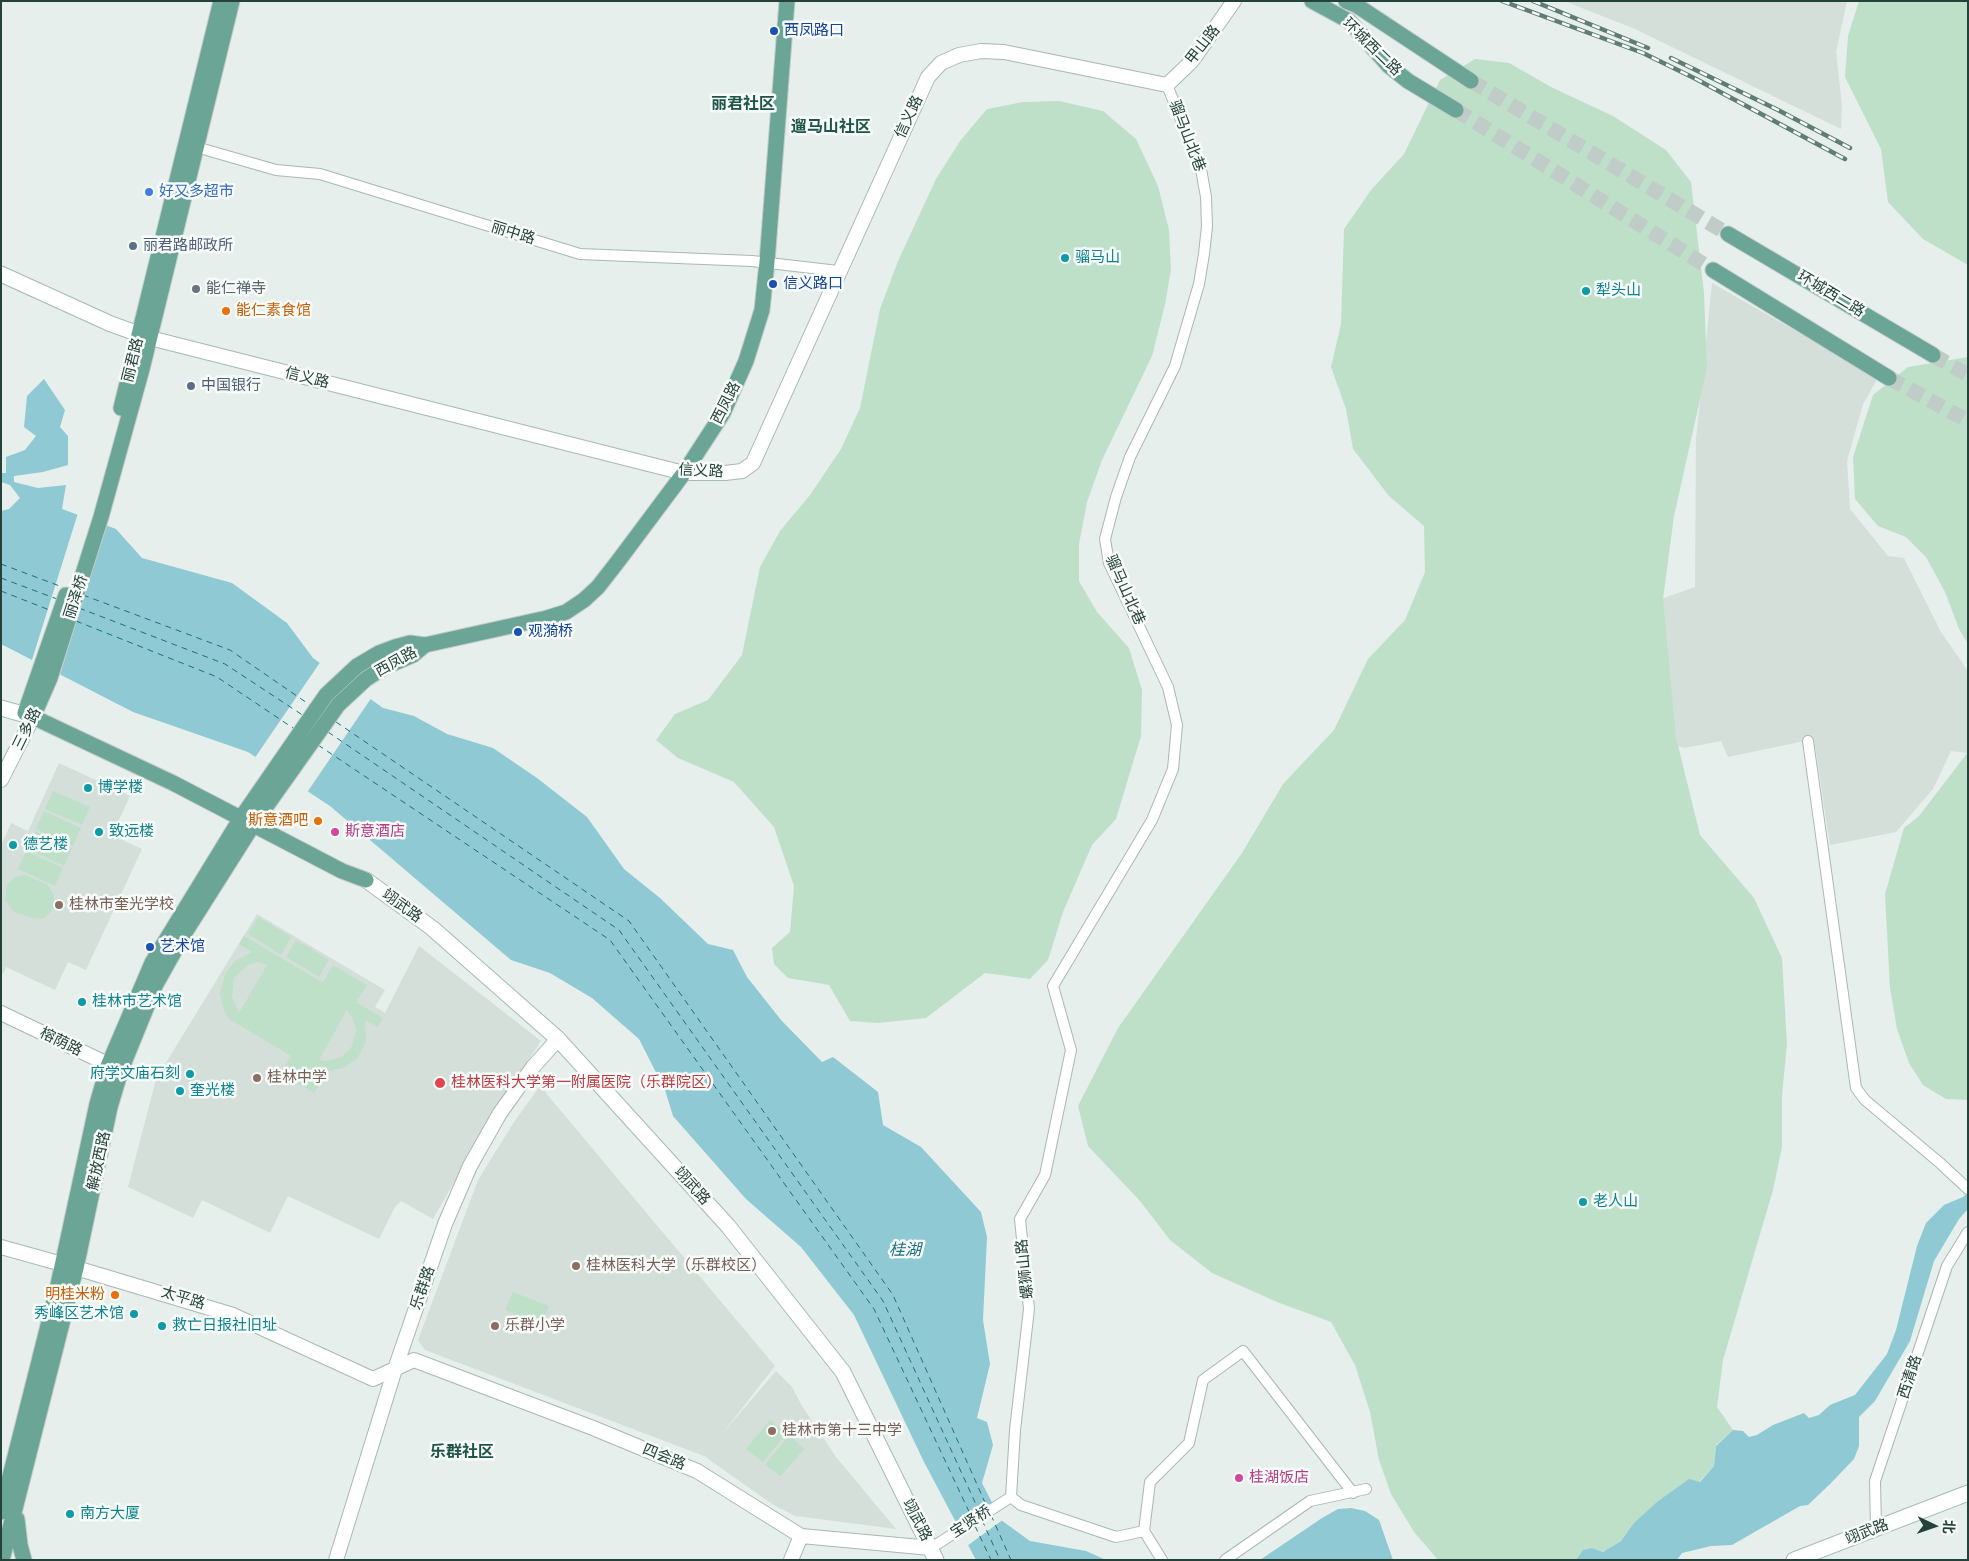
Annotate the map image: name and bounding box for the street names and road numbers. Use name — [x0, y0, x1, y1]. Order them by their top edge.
street label: 环城西二路 — [1339, 14, 1405, 80]
street label: 甲山路 — [1182, 22, 1224, 68]
street label: 信义路 — [891, 93, 927, 141]
street label: 骝马山北巷 — [1165, 98, 1209, 174]
street label: 丽中路 — [489, 218, 537, 248]
street label: 环城西二路 — [1794, 267, 1868, 321]
street label: 丽君路 — [119, 336, 147, 384]
street label: 信义路 — [283, 364, 331, 392]
street label: 西凤路 — [708, 379, 744, 427]
street label: 信义路 — [678, 461, 724, 481]
street label: 骝马山北巷 — [1102, 552, 1148, 628]
street label: 丽泽桥 — [60, 573, 92, 621]
street label: 西凤路 — [372, 643, 420, 681]
street label: 三多路 — [9, 705, 45, 753]
street label: 翊武路 — [379, 885, 425, 927]
street label: 榕荫路 — [37, 1024, 85, 1060]
street label: 解放西路 — [84, 1130, 114, 1192]
street label: 翊武路 — [670, 1163, 714, 1209]
street label: 螺狮山路 — [1013, 1238, 1037, 1300]
street label: 乐群路 — [407, 1264, 439, 1312]
street label: 太平路 — [159, 1283, 207, 1313]
street label: 西清路 — [1894, 1353, 1926, 1401]
street label: 四会路 — [640, 1440, 688, 1474]
street label: 翊武路 — [899, 1496, 935, 1544]
street label: 宝贤桥 — [947, 1502, 995, 1542]
street label: 翊武路 — [1843, 1516, 1891, 1548]

